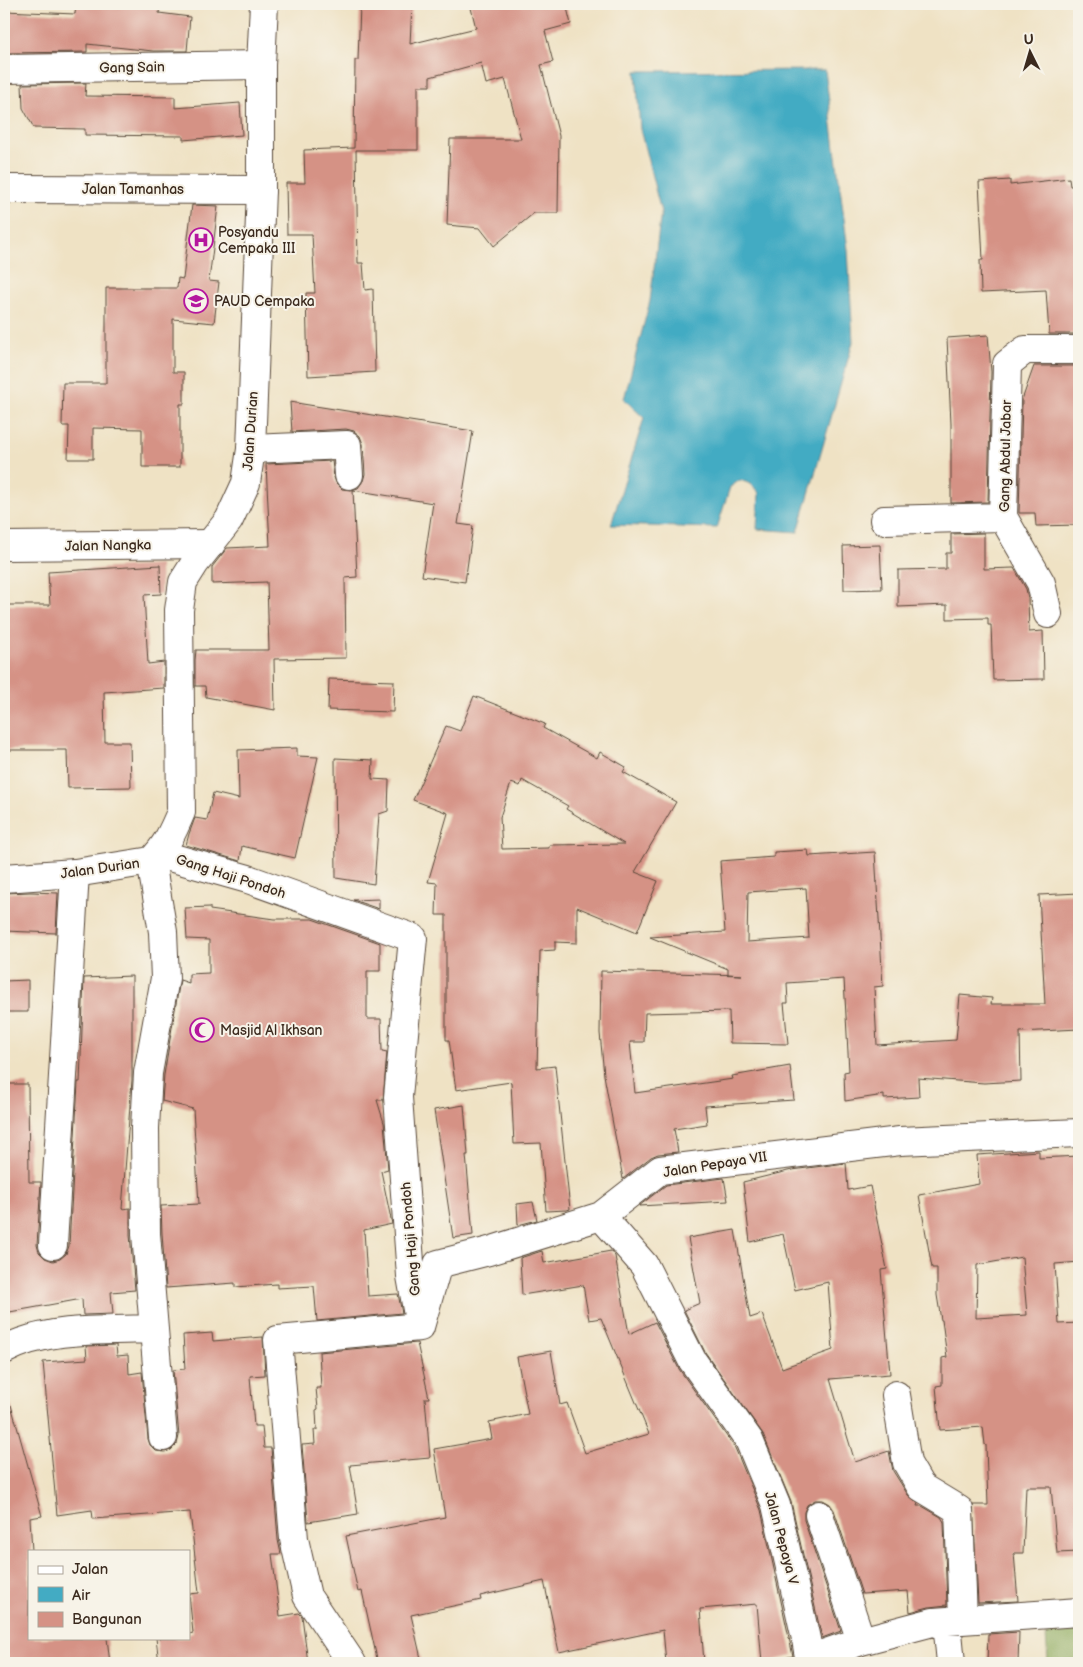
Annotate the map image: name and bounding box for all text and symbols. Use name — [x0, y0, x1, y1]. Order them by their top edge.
north arrow — [1006, 28, 1056, 78]
text: U — [1023, 31, 1035, 48]
street label: Gang Sain — [99, 58, 165, 77]
street label: Jalan Tamanhas — [82, 181, 184, 198]
place label: Posyandu Cempaka III — [218, 224, 295, 257]
hospital icon: Posyandu Cempaka III — [188, 227, 214, 253]
school or university icon: PAUD Cempaka — [183, 288, 209, 314]
place label: PAUD Cempaka — [214, 293, 315, 310]
street label: Jalan Durian — [239, 391, 262, 471]
street label: Gang Abdul Jabar — [996, 399, 1015, 512]
street label: Jalan Nangka — [65, 536, 151, 555]
street label: Gang Haji Pondoh — [174, 851, 288, 902]
street label: Jalan Durian — [59, 855, 141, 882]
mosque icon: Masjid Al Ikhsan — [189, 1017, 215, 1043]
place label: Masjid Al Ikhsan — [220, 1022, 323, 1039]
street label: Jalan Pepaya VII — [662, 1148, 768, 1181]
street label: Gang Haji Pondoh — [397, 1181, 424, 1297]
street label: Jalan Pepaya V — [761, 1490, 802, 1587]
legend — [28, 1550, 190, 1640]
text: Jalan — [72, 1560, 108, 1579]
text: Air — [72, 1586, 91, 1605]
text: Bangunan — [72, 1610, 142, 1629]

